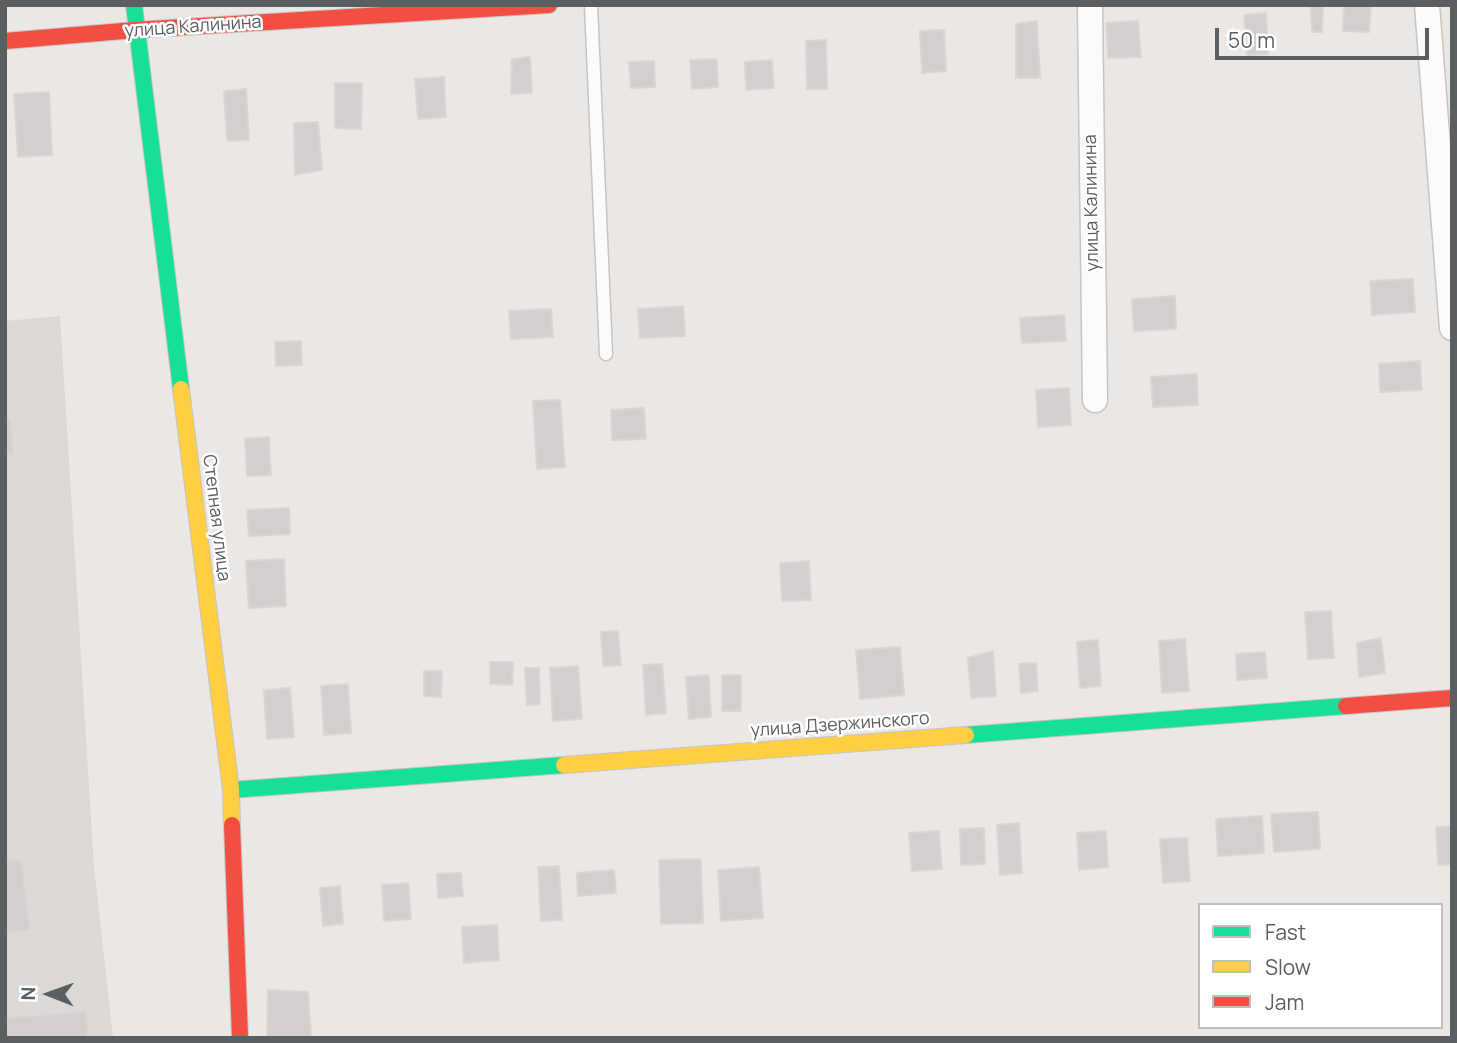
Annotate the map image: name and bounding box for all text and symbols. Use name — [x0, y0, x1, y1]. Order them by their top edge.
street label: улица Калинина — [124, 11, 262, 43]
scale bar — [1219, 14, 1432, 58]
text: 50 m — [1228, 26, 1275, 54]
street label: улица Калинина — [1080, 134, 1104, 272]
street label: Степная улица — [197, 453, 235, 583]
street label: улица Дзержинского — [750, 708, 930, 742]
legend — [1198, 903, 1443, 1029]
text: Fast — [1265, 918, 1306, 946]
text: Slow — [1265, 953, 1311, 981]
north arrow — [14, 959, 84, 1029]
text: N — [15, 987, 41, 1001]
text: Jam — [1265, 988, 1304, 1016]

